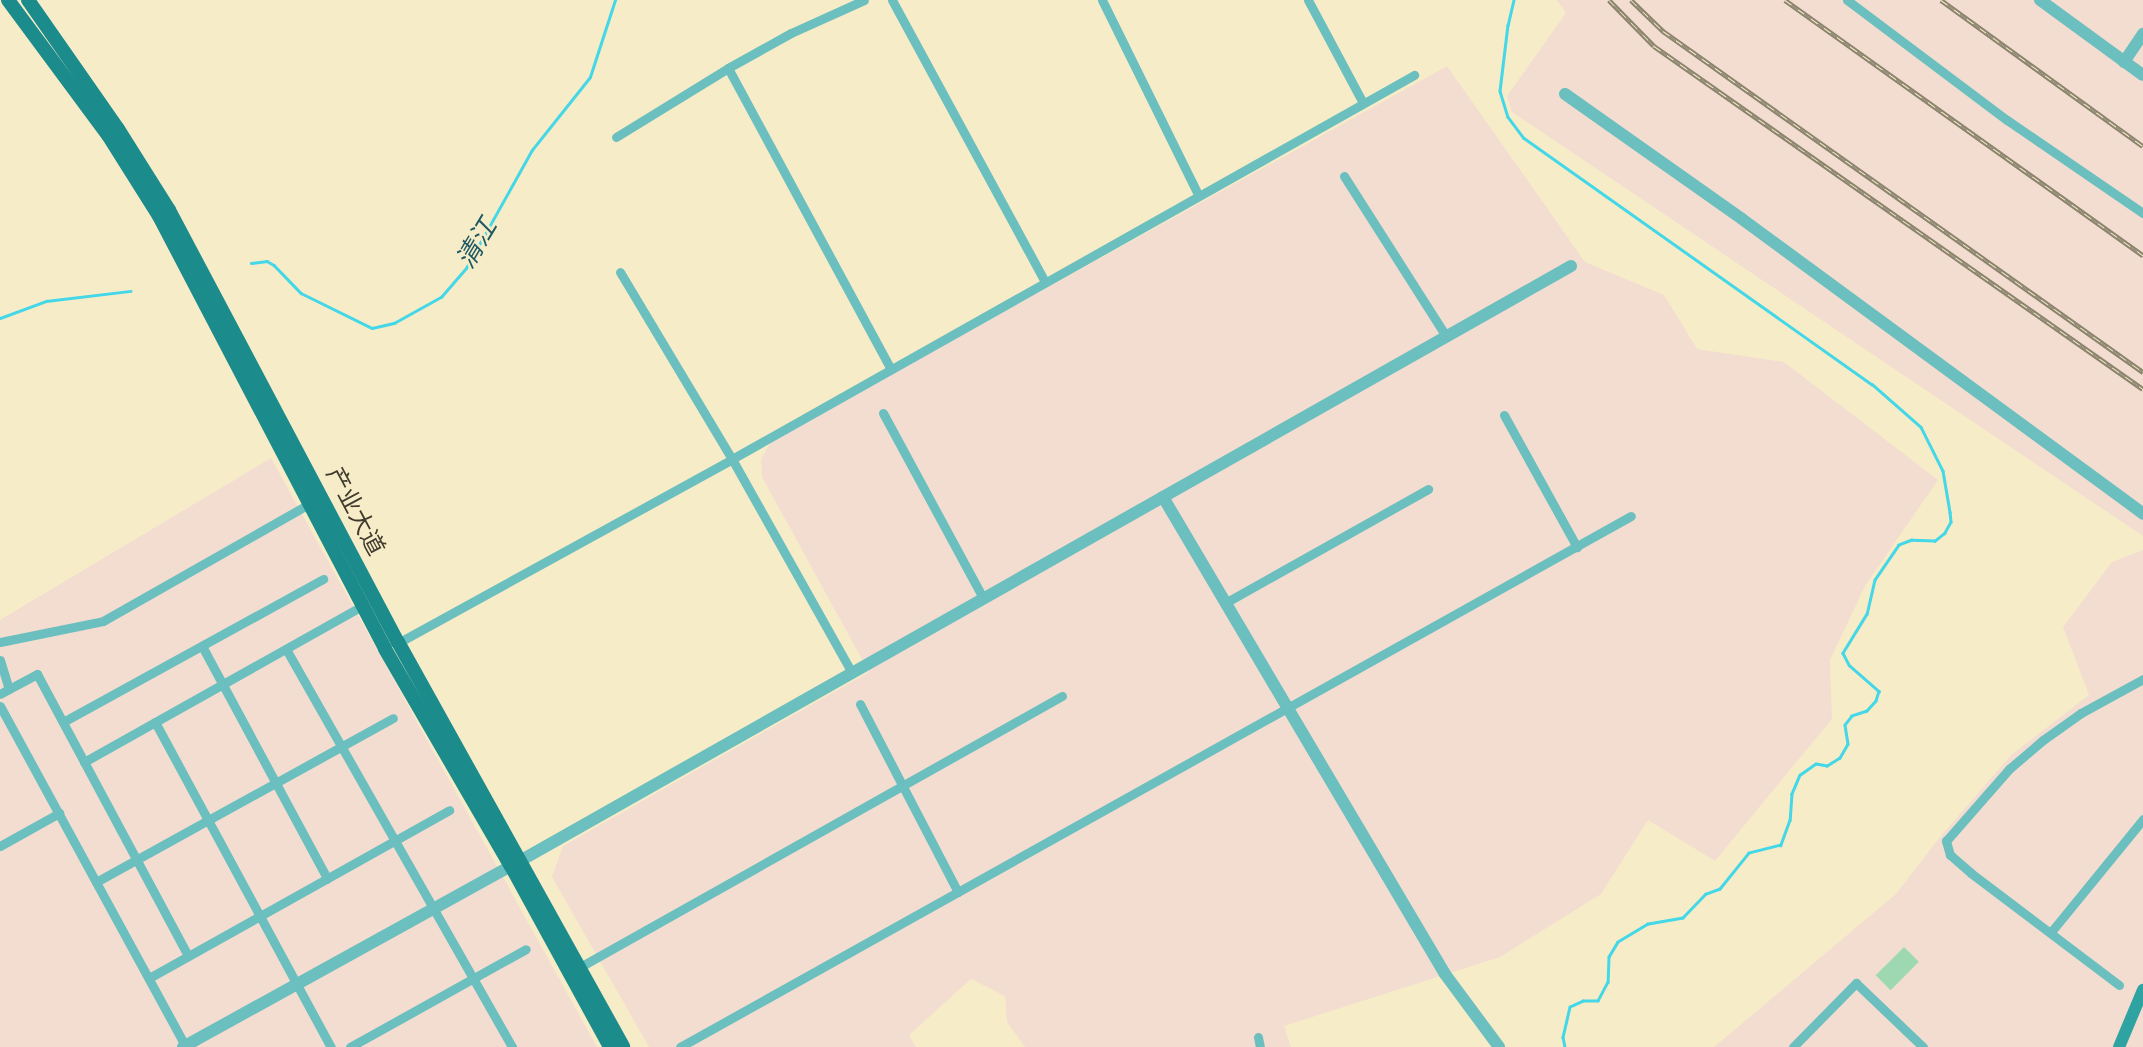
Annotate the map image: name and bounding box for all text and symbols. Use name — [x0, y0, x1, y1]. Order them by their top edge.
water label: 清江 — [451, 214, 505, 274]
street label: 产业大道 — [319, 463, 389, 561]

